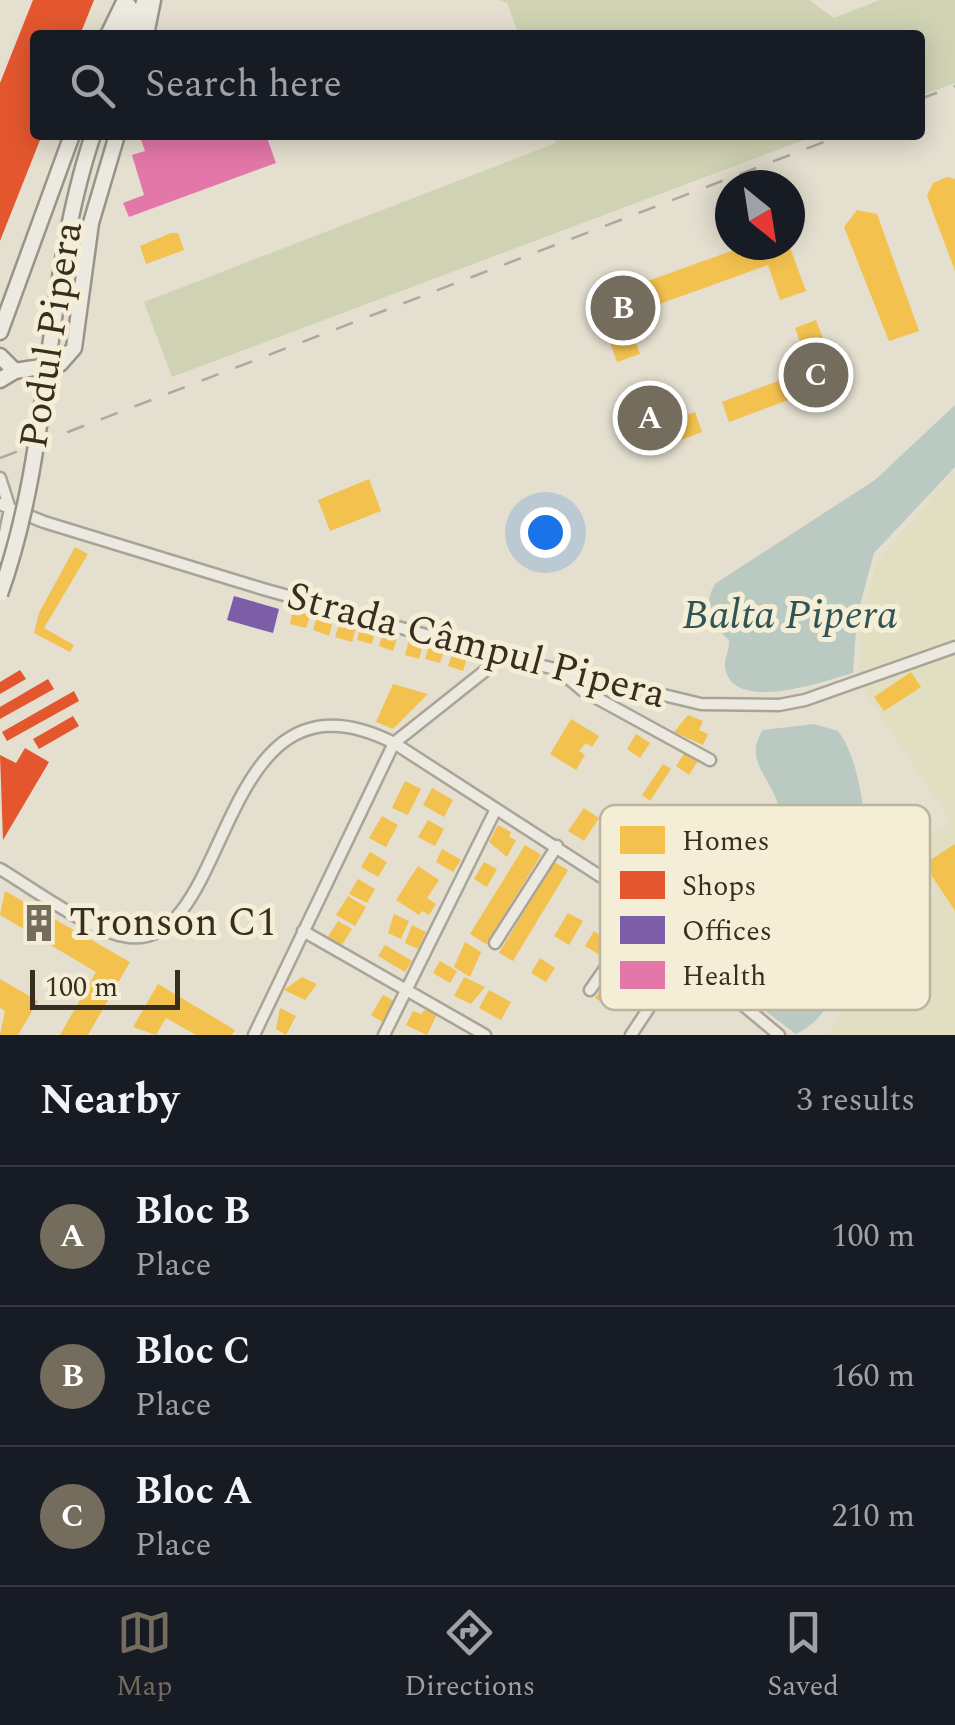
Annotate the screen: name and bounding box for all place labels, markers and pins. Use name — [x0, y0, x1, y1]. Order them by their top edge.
pin: B — [590, 270, 656, 346]
pin: C — [784, 338, 848, 412]
pin: A — [618, 380, 682, 456]
place label: Tronson C1 — [69, 893, 277, 954]
building icon: Tronson C1 — [18, 902, 60, 944]

